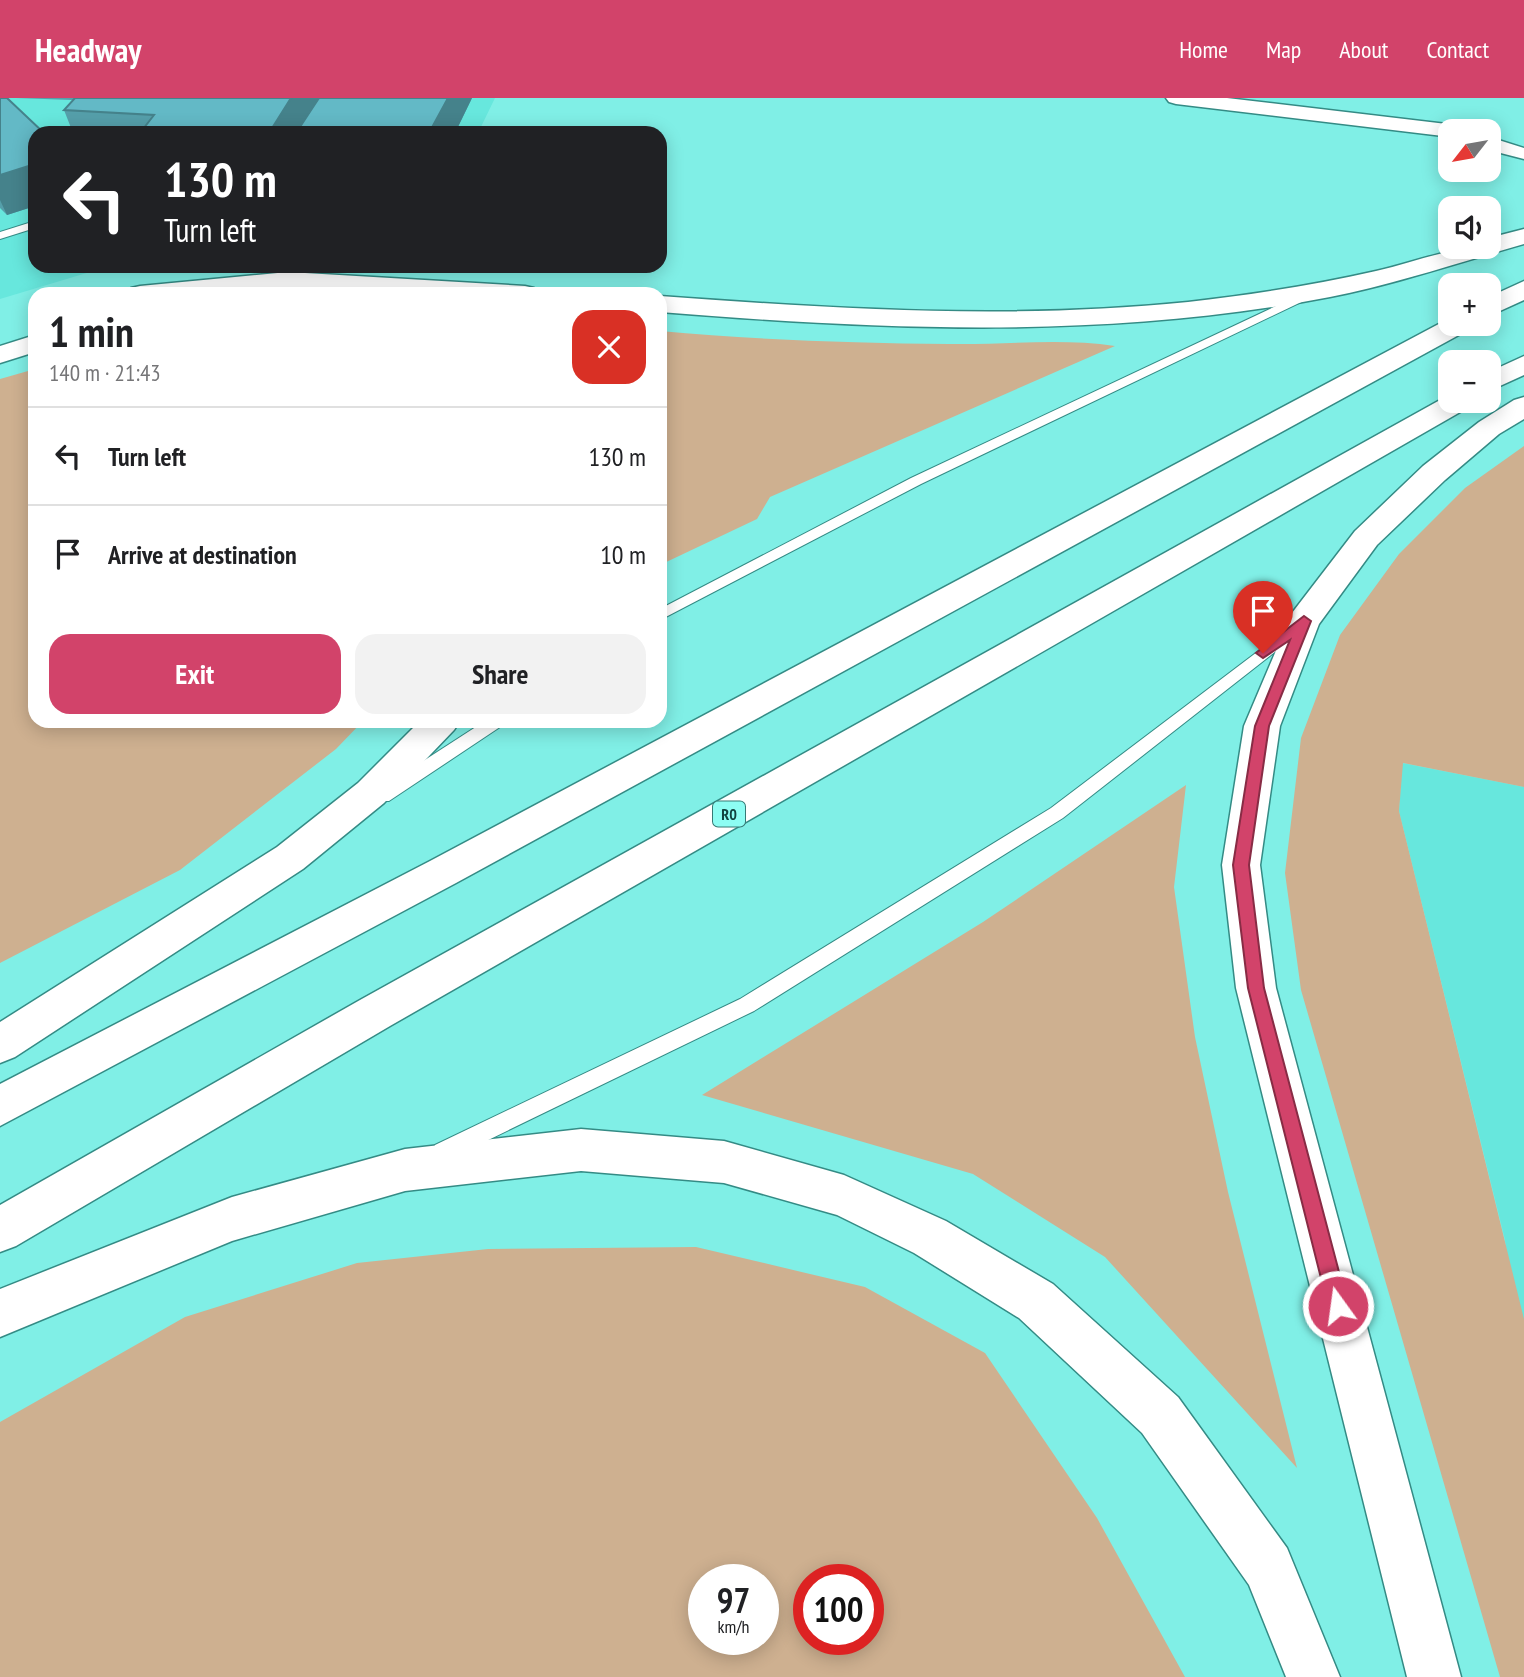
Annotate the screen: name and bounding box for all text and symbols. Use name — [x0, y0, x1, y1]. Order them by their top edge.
text: Headway — [35, 28, 142, 71]
text: Home — [1179, 34, 1228, 65]
text: Map — [1266, 34, 1301, 65]
text: About — [1339, 34, 1388, 65]
text: Contact — [1426, 34, 1489, 65]
north arrow — [1438, 119, 1502, 182]
map controls — [1438, 119, 1501, 413]
text: 130 m — [164, 147, 277, 211]
icon: left — [49, 154, 140, 245]
button: sound — [1438, 196, 1501, 259]
text: Turn left — [164, 209, 256, 251]
button: + — [1438, 273, 1501, 336]
text: 1 min — [49, 304, 134, 359]
button: close — [572, 310, 646, 384]
button: − — [1438, 350, 1501, 413]
text: 140 m · 21:43 — [49, 358, 161, 387]
icon: left — [49, 437, 87, 475]
text: Turn left — [108, 440, 186, 473]
text: 130 m — [588, 440, 646, 473]
icon: arrive — [49, 535, 87, 573]
text: Arrive at destination — [108, 538, 297, 571]
text: 10 m — [600, 538, 646, 571]
pin — [1233, 581, 1293, 653]
icon: arrive — [1244, 592, 1282, 630]
button: Exit — [49, 634, 341, 714]
button: Share — [355, 634, 646, 714]
road number: R0 — [713, 802, 745, 827]
position arrow — [1301, 1269, 1375, 1343]
speed limit sign: 100 — [793, 1564, 884, 1655]
text: 97 — [717, 1577, 750, 1623]
text: km/h — [718, 1615, 749, 1638]

